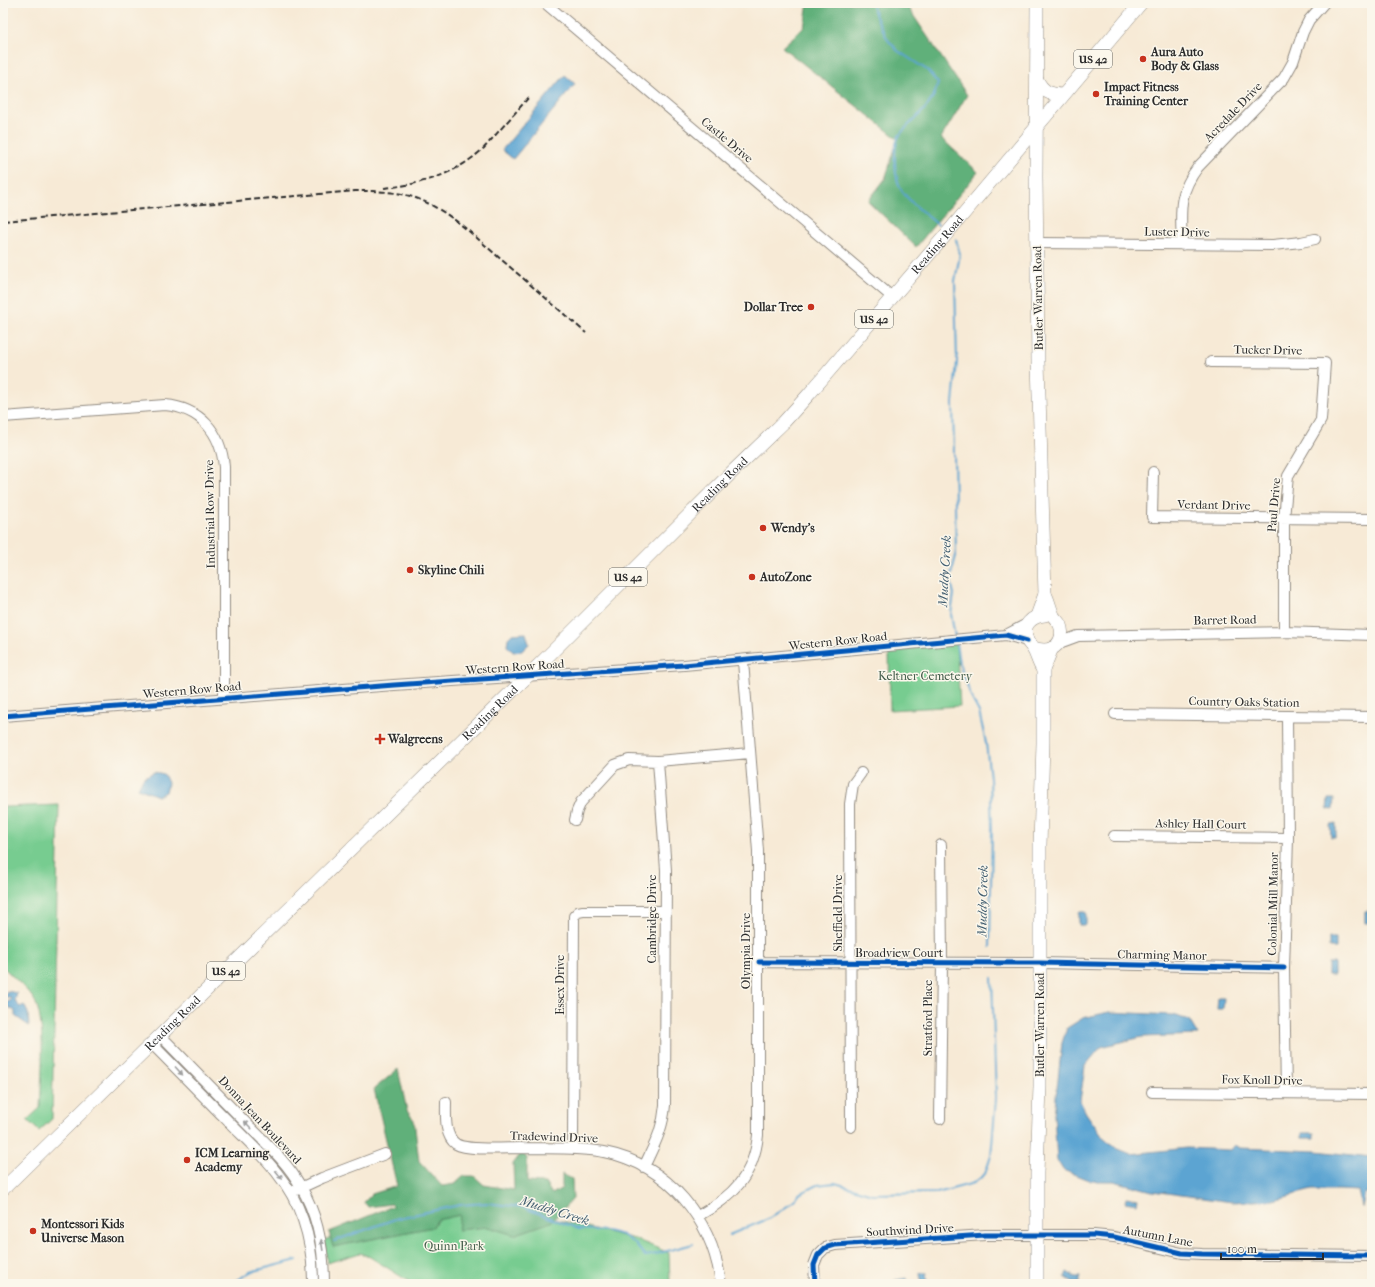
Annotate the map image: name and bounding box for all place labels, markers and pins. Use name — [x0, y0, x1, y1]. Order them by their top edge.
place label: Aura Auto Body & Glass — [1150, 45, 1219, 74]
marker: Aura Auto Body & Glass — [1138, 54, 1148, 64]
place label: Impact Fitness Training Center — [1103, 80, 1189, 109]
marker: Impact Fitness Training Center — [1091, 89, 1101, 99]
place label: Dollar Tree — [744, 300, 803, 314]
marker: Dollar Tree — [806, 302, 816, 312]
place label: Wendy's — [770, 521, 815, 536]
marker: Wendy's — [758, 523, 768, 533]
place label: Skyline Chili — [418, 563, 485, 578]
marker: Skyline Chili — [405, 565, 415, 575]
place label: AutoZone — [759, 570, 812, 584]
marker: AutoZone — [747, 572, 757, 582]
place label: Walgreens — [387, 732, 443, 747]
marker: Walgreens — [375, 734, 385, 744]
place label: ICM Learning Academy — [194, 1146, 270, 1175]
marker: ICM Learning Academy — [182, 1155, 192, 1165]
place label: Montessori Kids Universe Mason — [40, 1217, 125, 1245]
marker: Montessori Kids Universe Mason — [28, 1226, 38, 1236]

